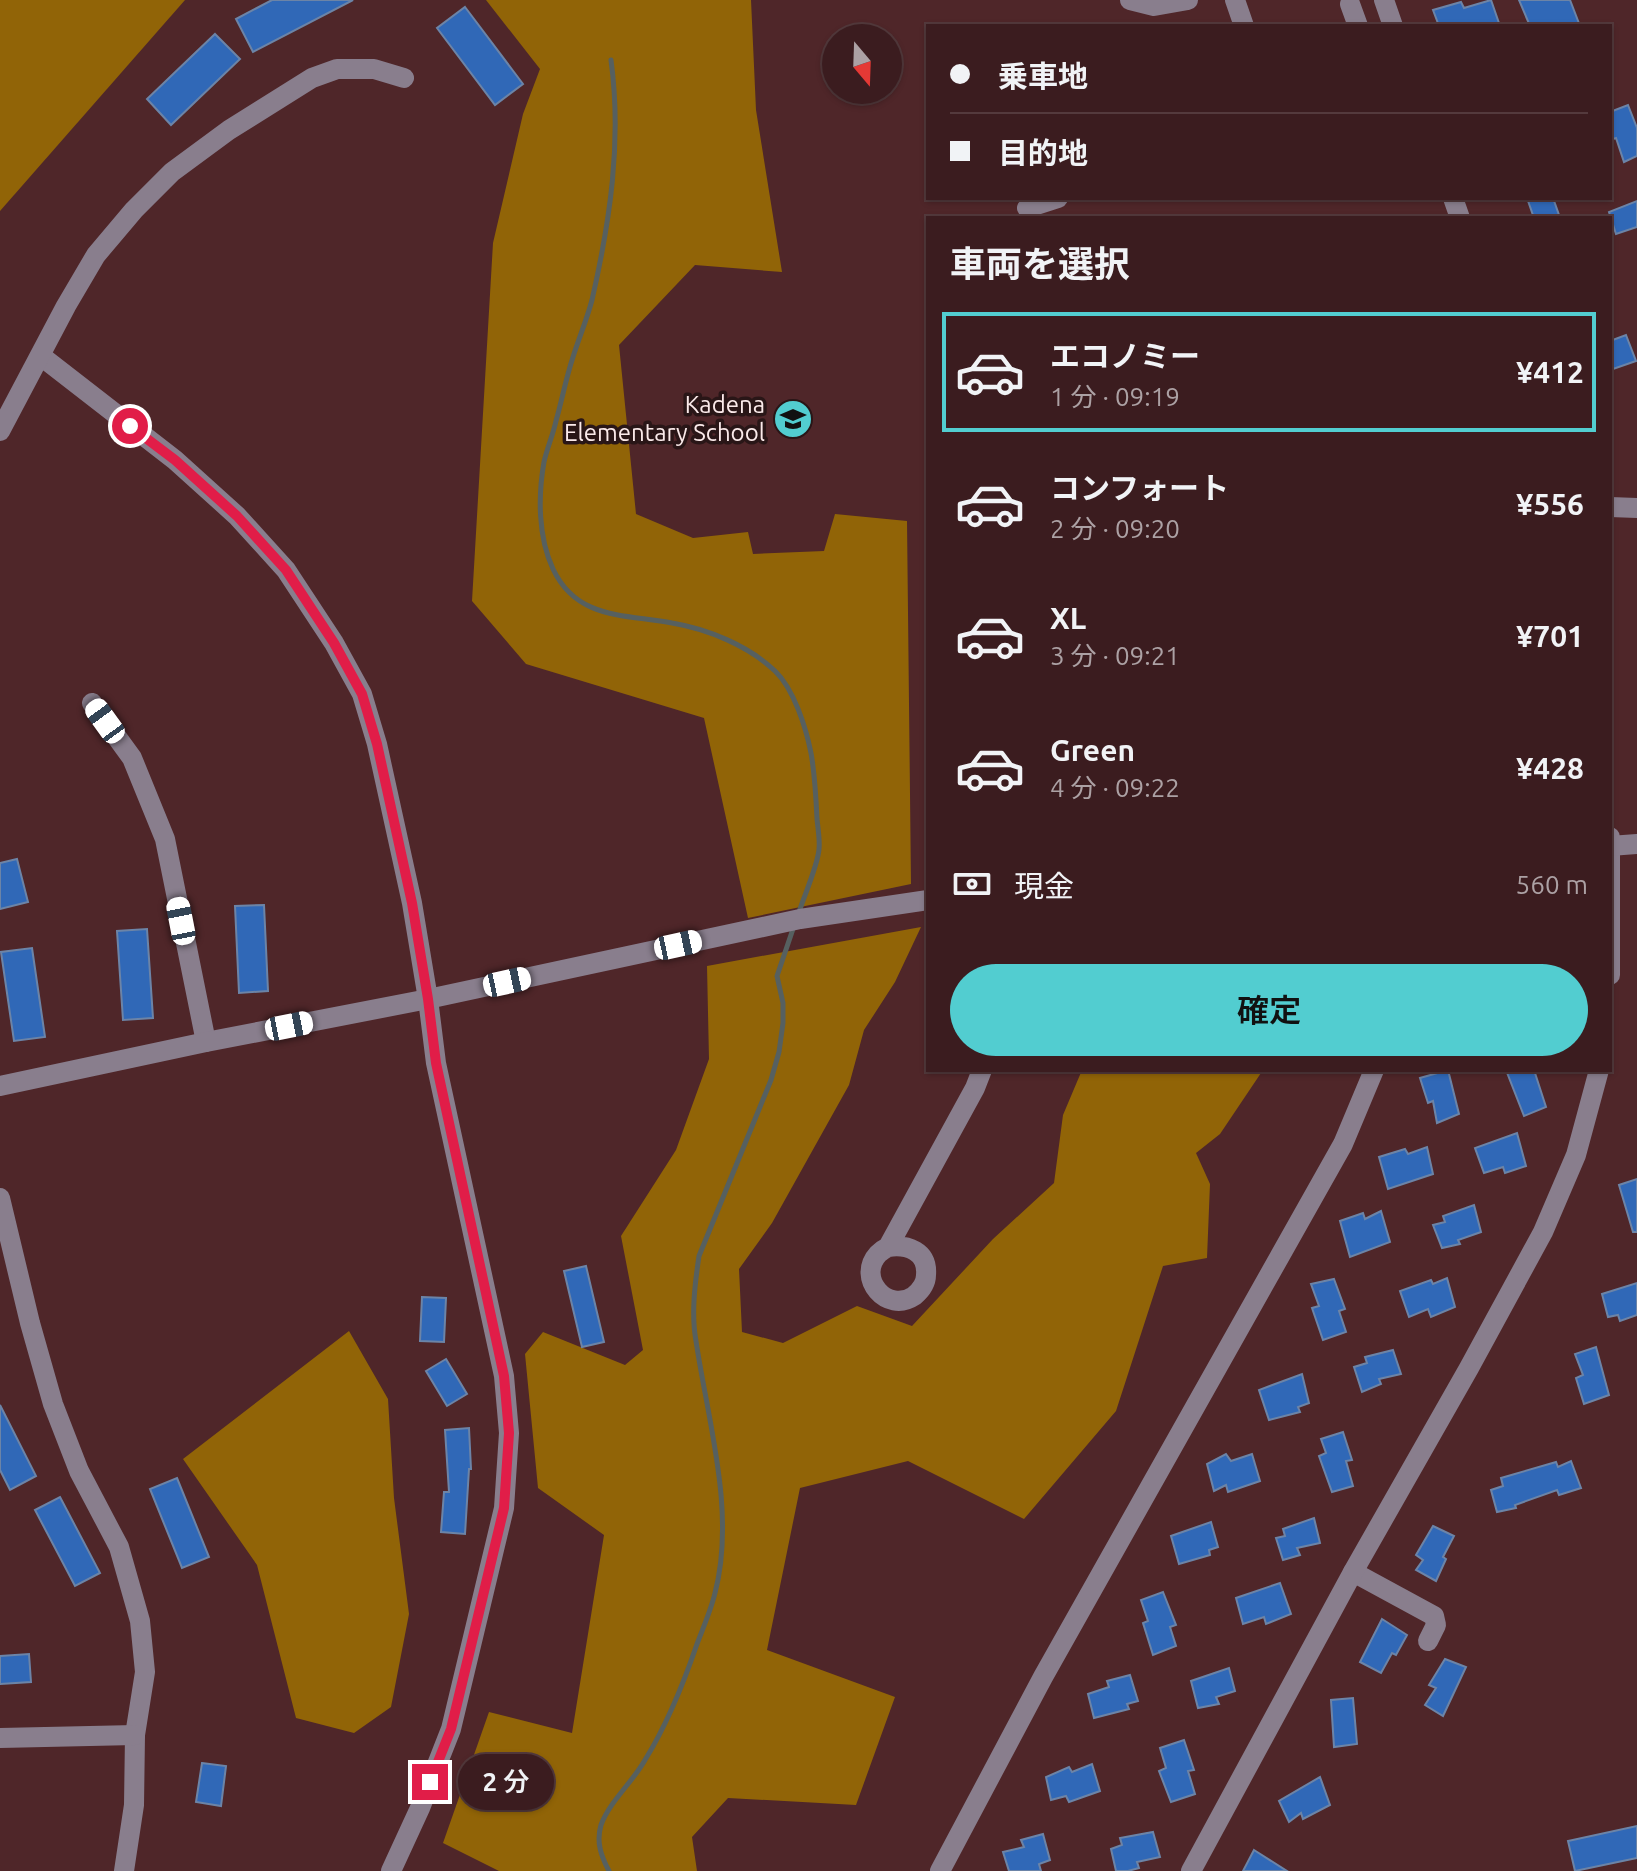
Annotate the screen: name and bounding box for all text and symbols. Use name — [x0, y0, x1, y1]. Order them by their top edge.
north arrow — [822, 24, 902, 104]
map controls — [822, 24, 902, 104]
text: 乗車地 — [998, 59, 1088, 93]
text: 目的地 — [998, 136, 1088, 170]
text: 車両を選択 — [950, 243, 1130, 284]
icon: car — [954, 336, 1026, 408]
text: エコノミー — [1050, 339, 1200, 373]
text: ¥412 — [1516, 355, 1584, 389]
text: 1 分 · 09:19 — [1050, 382, 1180, 411]
place label: Kadena Elementary School — [564, 391, 765, 446]
school or university icon: Kadena Elementary School — [772, 398, 814, 440]
route start — [112, 408, 148, 444]
icon: car — [954, 468, 1026, 540]
text: コンフォート — [1050, 471, 1229, 505]
text: ¥556 — [1516, 487, 1584, 521]
text: 2 分 · 09:20 — [1050, 514, 1180, 543]
icon: car — [954, 600, 1026, 672]
text: XL — [1050, 601, 1086, 635]
text: ¥701 — [1516, 619, 1584, 653]
text: 3 分 · 09:21 — [1050, 641, 1180, 670]
car — [81, 695, 129, 747]
icon: car — [954, 732, 1026, 804]
text: Green — [1050, 733, 1135, 767]
text: ¥428 — [1516, 751, 1584, 785]
text: 4 分 · 09:22 — [1050, 773, 1180, 802]
icon: cash — [950, 862, 994, 906]
text: 現金 — [1014, 869, 1074, 903]
text: 560 m — [1516, 870, 1588, 899]
car — [165, 895, 197, 947]
car — [652, 928, 704, 962]
button: 確定 — [950, 964, 1588, 1056]
car — [481, 965, 533, 999]
car — [263, 1010, 315, 1042]
callout: 2 分 — [458, 1754, 554, 1810]
route end — [412, 1764, 448, 1800]
text: 2 分 — [483, 1767, 529, 1796]

